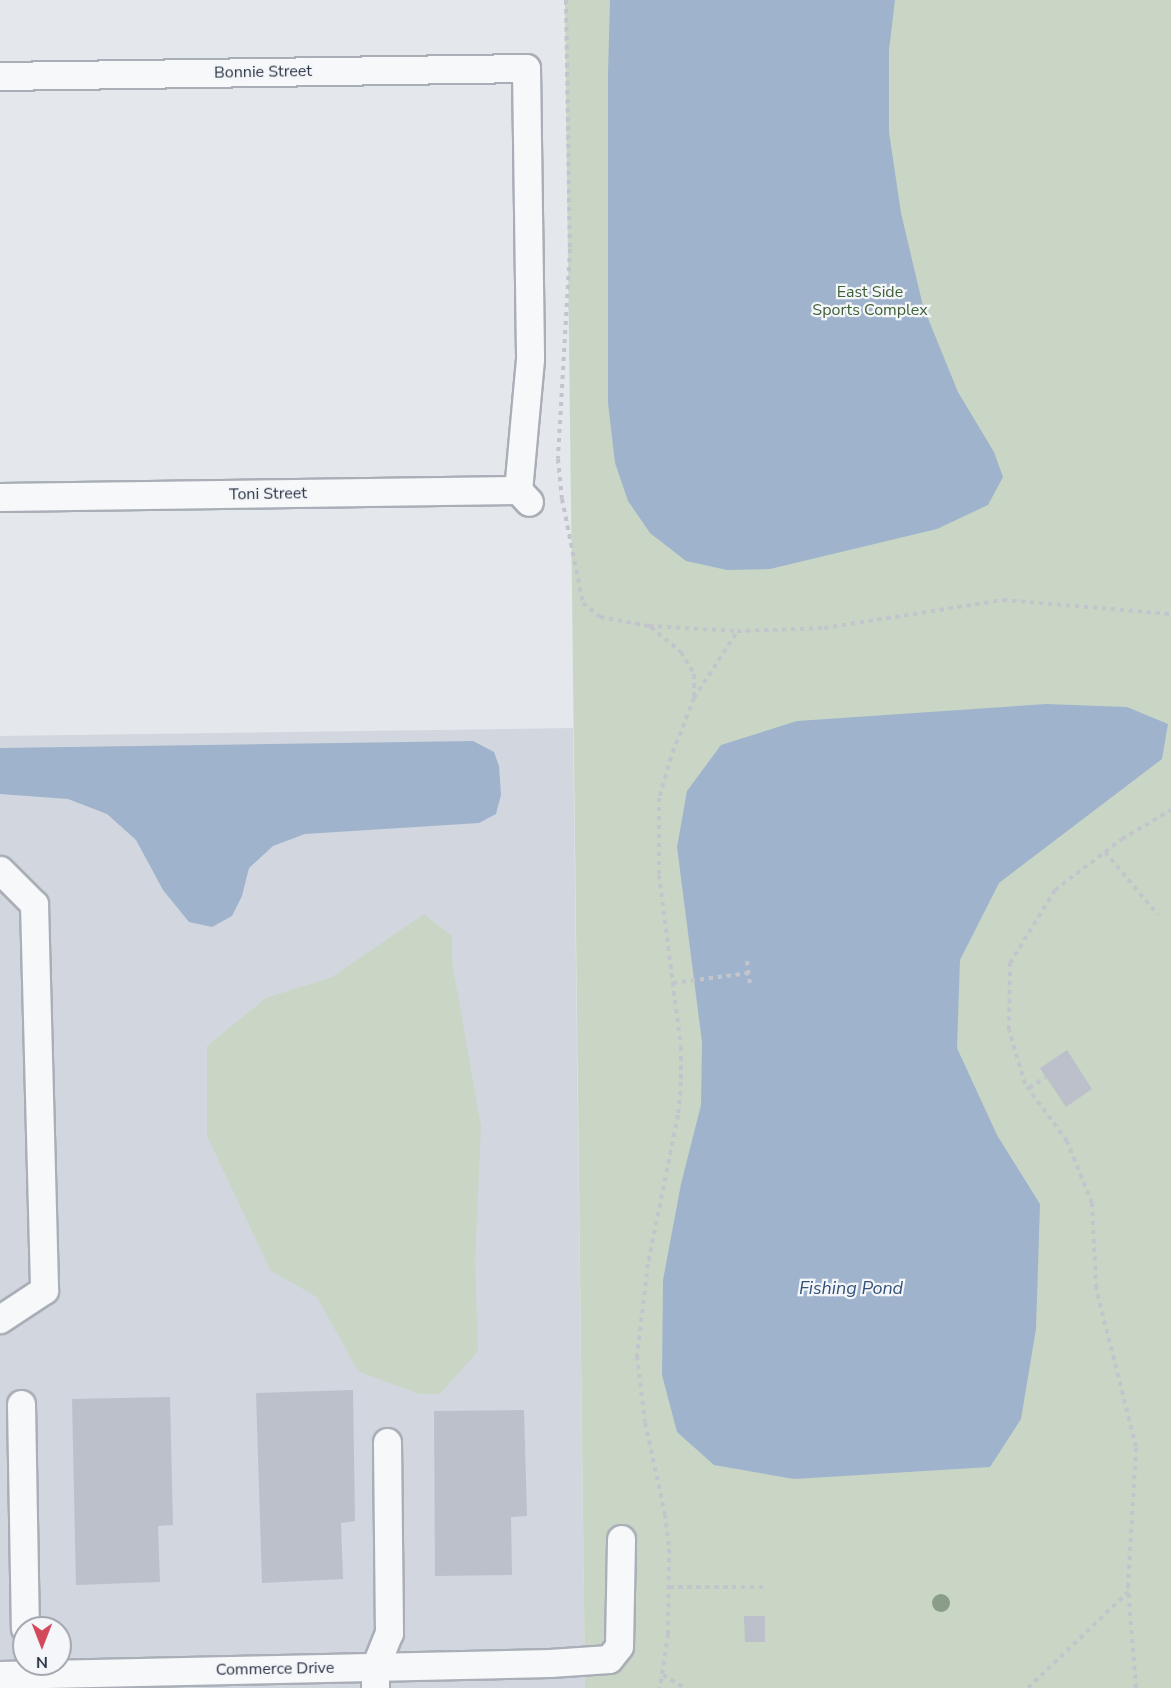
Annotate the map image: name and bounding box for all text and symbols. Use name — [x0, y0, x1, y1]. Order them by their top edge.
street label: Bonnie Street — [214, 62, 312, 82]
park label: East Side Sports Complex — [812, 282, 928, 320]
street label: Toni Street — [229, 484, 307, 504]
water label: Fishing Pond — [799, 1277, 903, 1299]
north arrow — [12, 1616, 72, 1676]
text: N — [36, 1651, 48, 1673]
street label: Commerce Drive — [216, 1658, 334, 1680]

